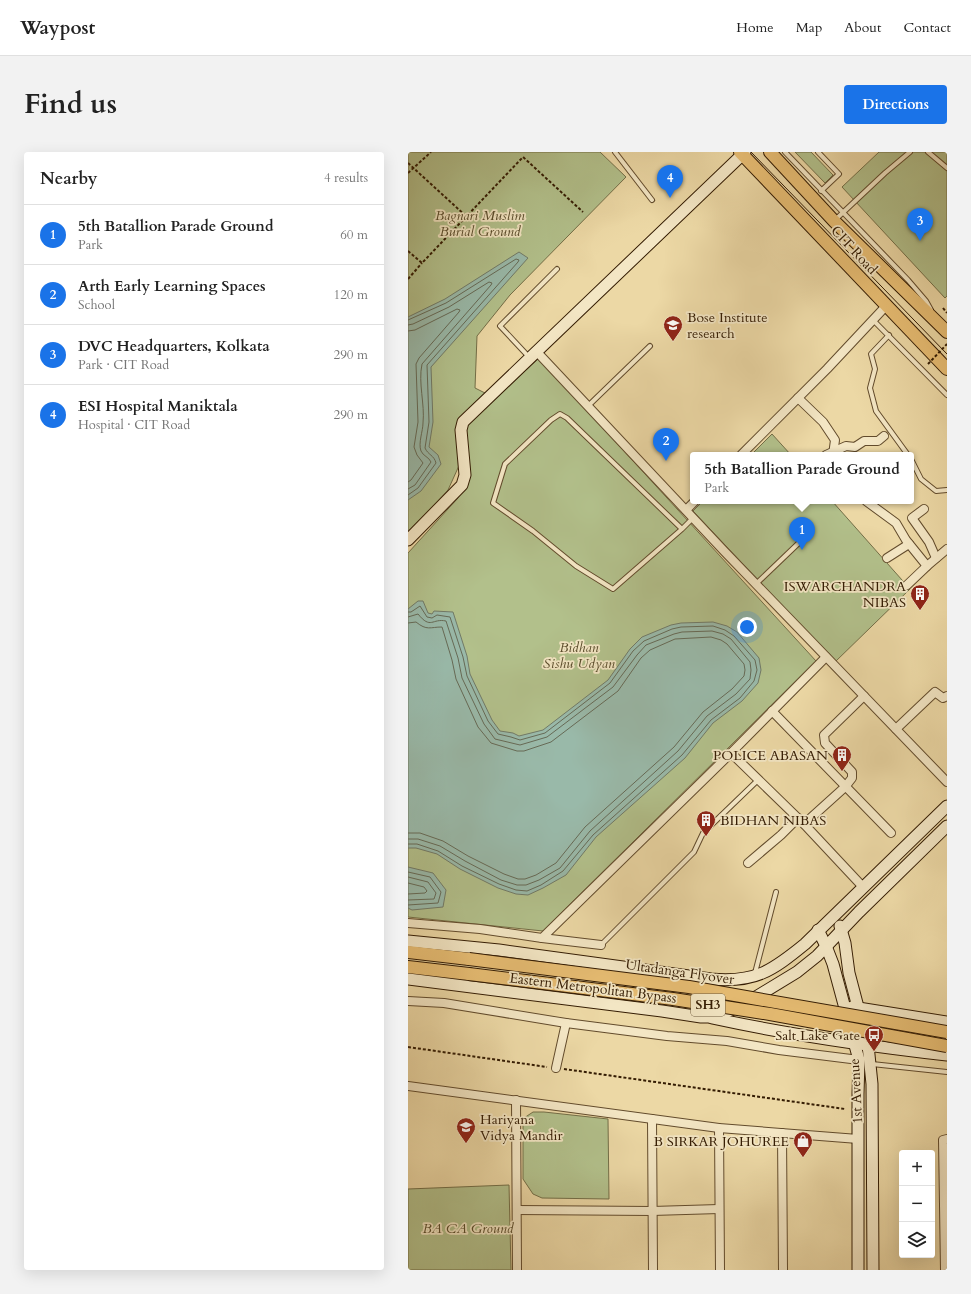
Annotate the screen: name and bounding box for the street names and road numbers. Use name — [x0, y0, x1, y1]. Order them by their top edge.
street label: CIT Road — [826, 221, 882, 279]
street label: Ultadanga Flyover — [624, 955, 736, 989]
street label: Eastern Metropolitan Bypass — [508, 968, 678, 1008]
road number: SH3 — [691, 994, 725, 1016]
street label: 1st Avenue — [845, 1058, 867, 1124]

